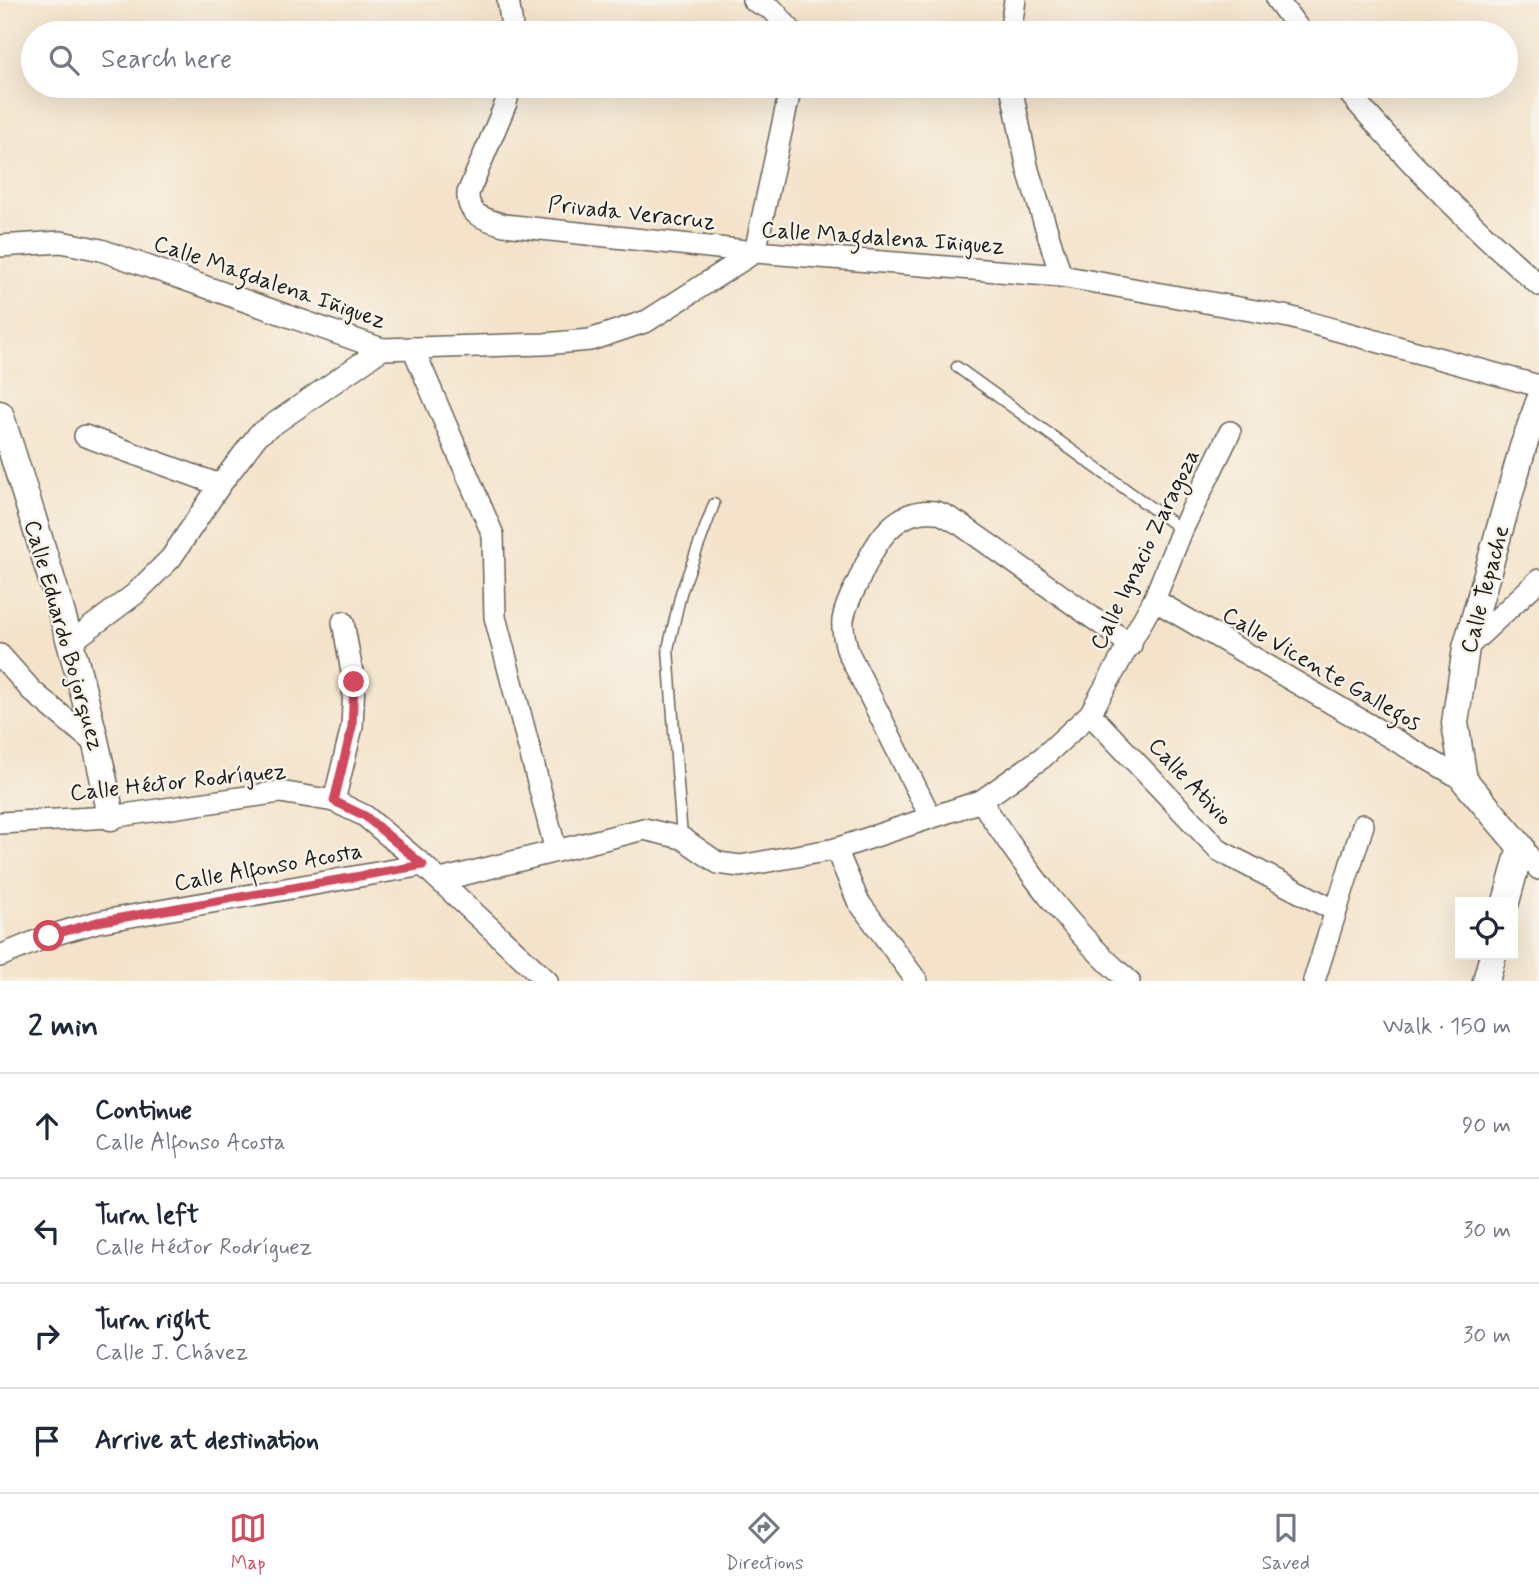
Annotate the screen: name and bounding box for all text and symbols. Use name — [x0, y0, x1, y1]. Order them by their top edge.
search box — [21, 21, 1518, 98]
icon: search — [45, 41, 83, 79]
text: Search here — [101, 43, 232, 77]
street label: Privada Veracruz — [546, 190, 717, 238]
street label: Calle Magdalena Iñiguez — [760, 216, 1006, 264]
street label: Calle Magdalena Iñiguez — [149, 229, 390, 339]
street label: Calle Ignacio Zaragoza — [1084, 444, 1209, 656]
street label: Calle Eduardo Bojorquez — [16, 517, 110, 755]
street label: Calle Tepache — [1454, 522, 1517, 657]
street label: Calle Vicente Gallegos — [1215, 601, 1426, 741]
route end — [338, 666, 369, 697]
street label: Calle Ativio — [1141, 732, 1238, 833]
street label: Calle Héctor Rodríguez — [69, 757, 288, 809]
street label: Calle Alfonso Acosta — [172, 837, 365, 900]
map controls — [1455, 897, 1518, 960]
button: locate — [1455, 897, 1518, 960]
route start — [33, 920, 64, 951]
text: 2 min — [28, 1007, 98, 1046]
text: Walk · 150 m — [1383, 1012, 1511, 1042]
text: Continue — [95, 1094, 192, 1128]
icon: ahead — [28, 1107, 66, 1145]
text: 90 m — [1462, 1111, 1511, 1141]
text: Calle Alfonso Acosta — [95, 1128, 286, 1158]
text: Turn left — [95, 1199, 199, 1233]
icon: left — [28, 1212, 66, 1250]
text: 30 m — [1463, 1216, 1511, 1246]
text: Calle Héctor Rodríguez — [95, 1233, 312, 1263]
text: Turn right — [95, 1304, 211, 1338]
icon: right — [28, 1317, 66, 1355]
text: 30 m — [1463, 1321, 1511, 1351]
text: Calle J. Chávez — [95, 1338, 248, 1368]
icon: arrive — [28, 1422, 66, 1460]
text: Arrive at destination — [95, 1424, 319, 1458]
tab: Map — [229, 1509, 267, 1576]
tab: Directions — [725, 1509, 804, 1576]
tab: Saved — [1262, 1509, 1310, 1576]

